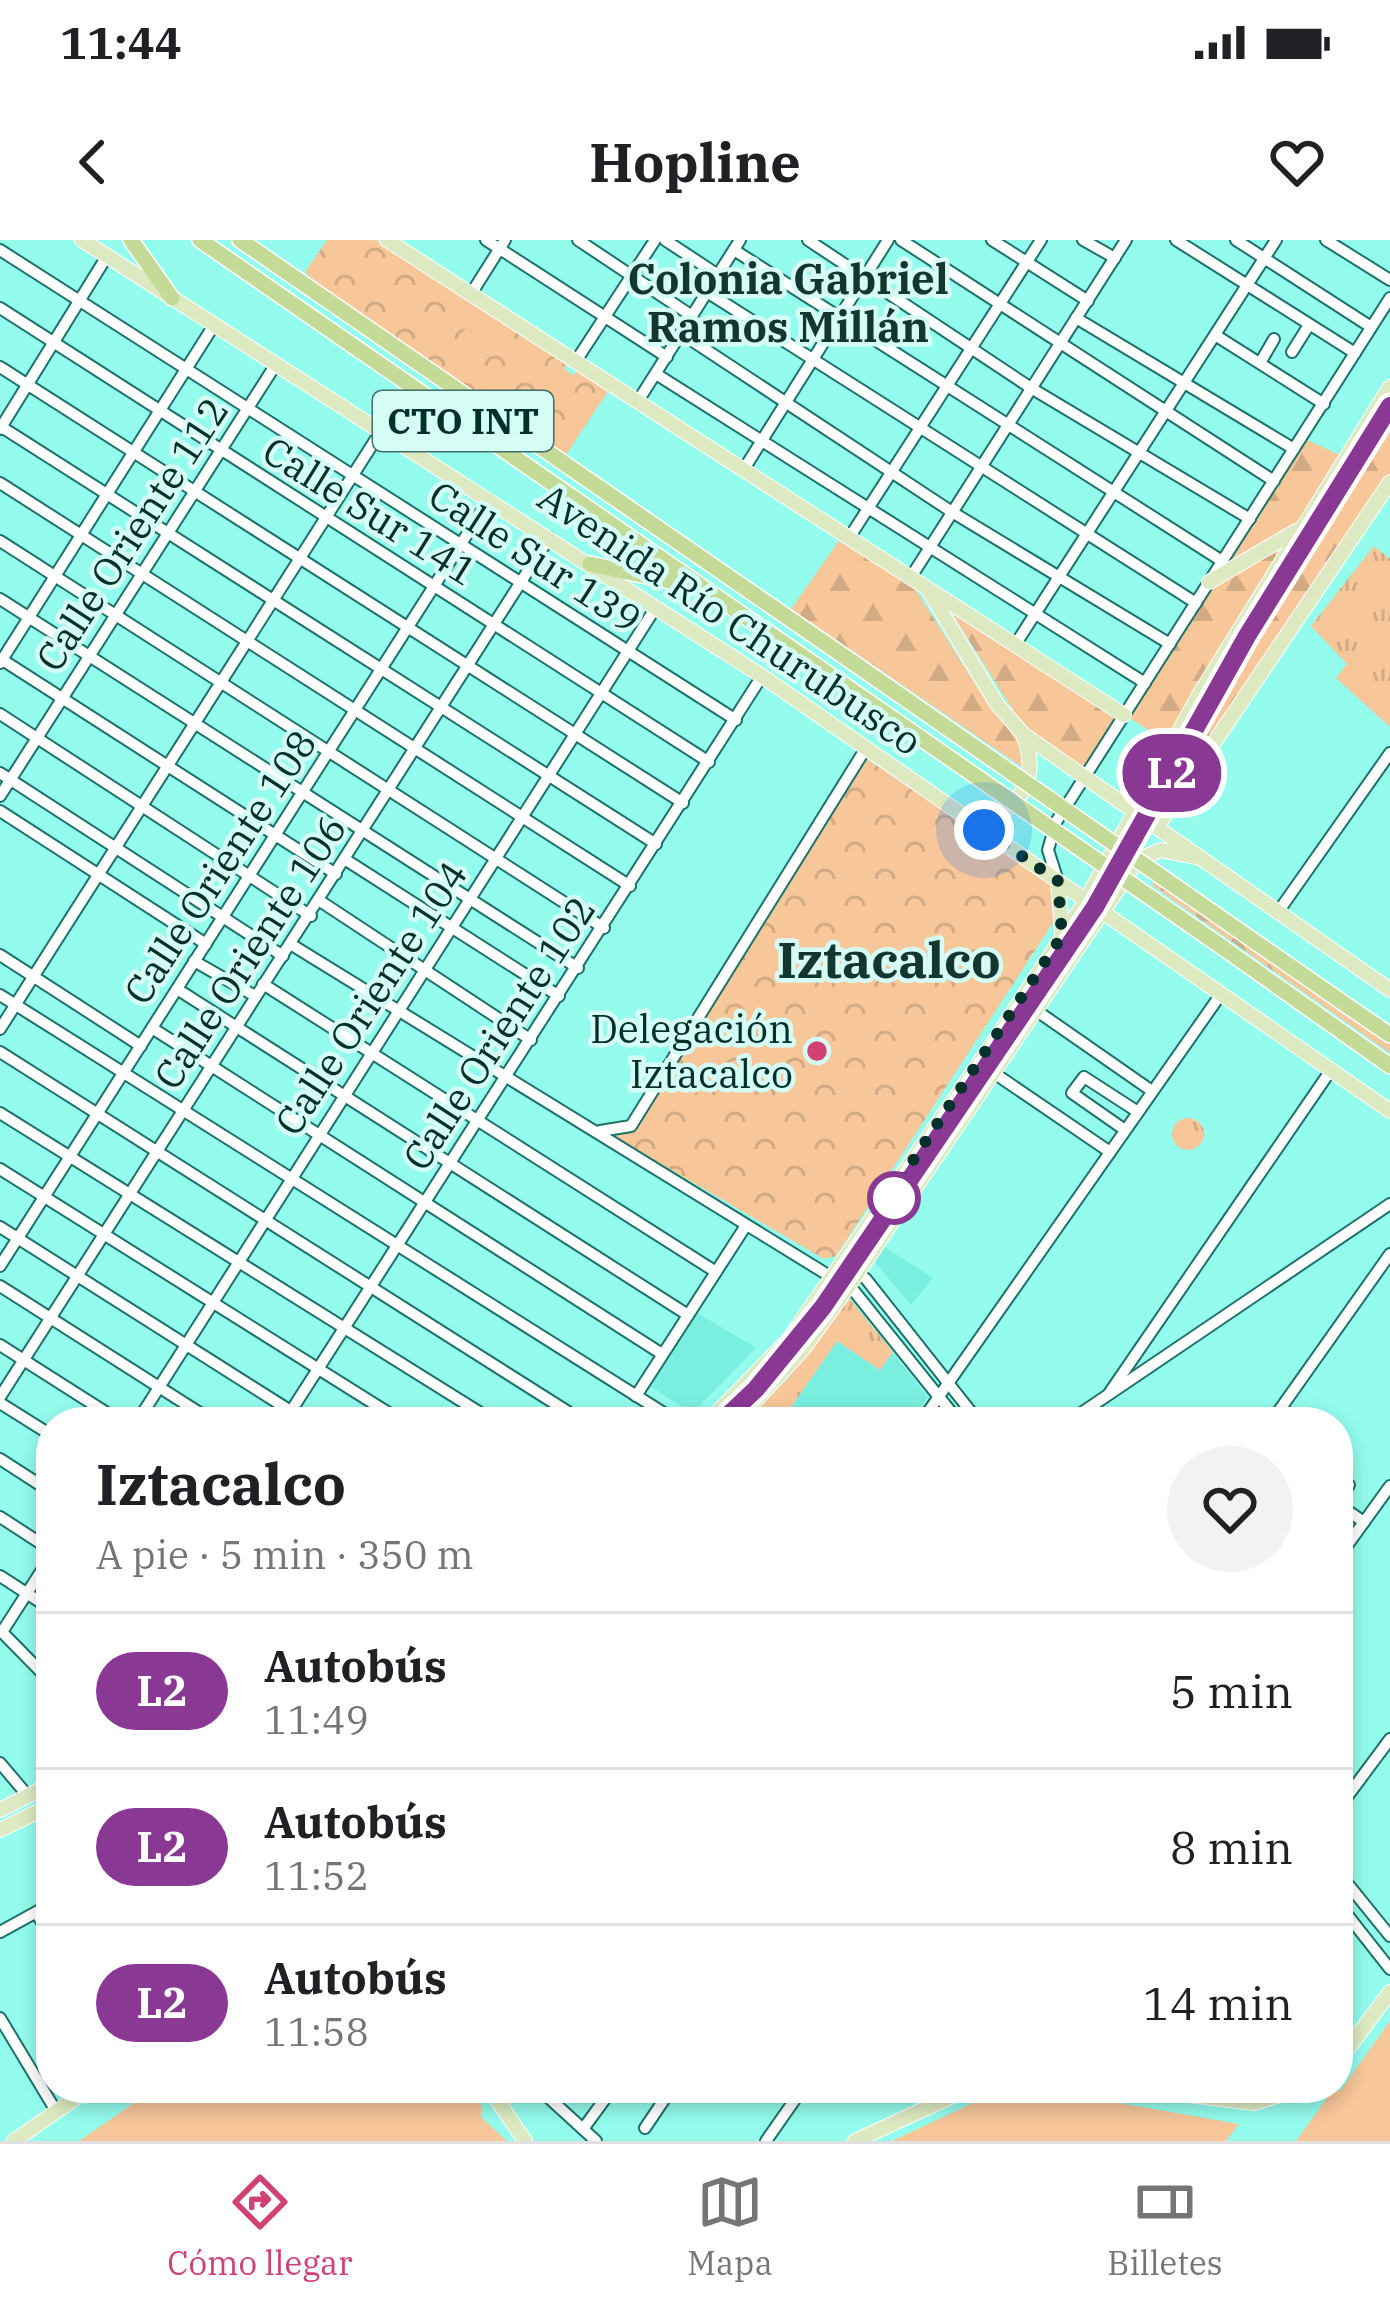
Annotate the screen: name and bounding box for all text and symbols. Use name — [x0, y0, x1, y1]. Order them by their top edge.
text: 11:44 — [60, 13, 182, 71]
text: Hopline — [589, 127, 801, 197]
icon: back — [60, 129, 126, 195]
icon: heart — [1264, 129, 1330, 195]
district label: Colonia Gabriel Ramos Millán — [627, 251, 949, 354]
street label: Calle Oriente 112 — [24, 387, 239, 680]
road number: CTO INT — [373, 391, 553, 451]
street label: Calle Sur 141 — [254, 425, 487, 597]
street label: Calle Sur 139 — [419, 469, 651, 644]
street label: Avenida Río Churubusco — [529, 471, 932, 766]
street label: Calle Oriente 108 — [112, 720, 327, 1013]
line badge: L2 — [1118, 734, 1226, 812]
text: L2 — [1146, 745, 1198, 800]
your location — [954, 800, 1014, 860]
street label: Calle Oriente 106 — [142, 805, 357, 1098]
street label: Calle Oriente 104 — [263, 851, 478, 1144]
street label: Calle Oriente 102 — [391, 886, 606, 1179]
district label: Iztacalco — [777, 926, 1001, 992]
place label: Delegación Iztacalco — [590, 1003, 793, 1099]
marker: Delegación Iztacalco — [804, 1038, 830, 1064]
unlabelled marker — [869, 1173, 919, 1223]
button: heart — [1167, 1446, 1293, 1572]
text: Iztacalco — [96, 1447, 346, 1521]
text: A pie · 5 min · 350 m — [96, 1529, 474, 1580]
text: Autobús — [264, 1636, 447, 1694]
text: 5 min — [1170, 1662, 1293, 1720]
text: L2 — [136, 1663, 188, 1718]
text: 11:49 — [264, 1694, 369, 1745]
text: Autobús — [264, 1792, 447, 1850]
text: 8 min — [1170, 1818, 1293, 1876]
text: L2 — [136, 1819, 188, 1874]
text: 11:52 — [264, 1850, 369, 1901]
text: Autobús — [264, 1948, 447, 2006]
text: 14 min — [1143, 1974, 1293, 2032]
text: L2 — [136, 1975, 188, 2030]
text: 11:58 — [264, 2006, 369, 2057]
tab: Cómo llegar — [167, 2169, 353, 2284]
tab: Mapa — [687, 2169, 773, 2284]
tab: Billetes — [1107, 2169, 1223, 2284]

